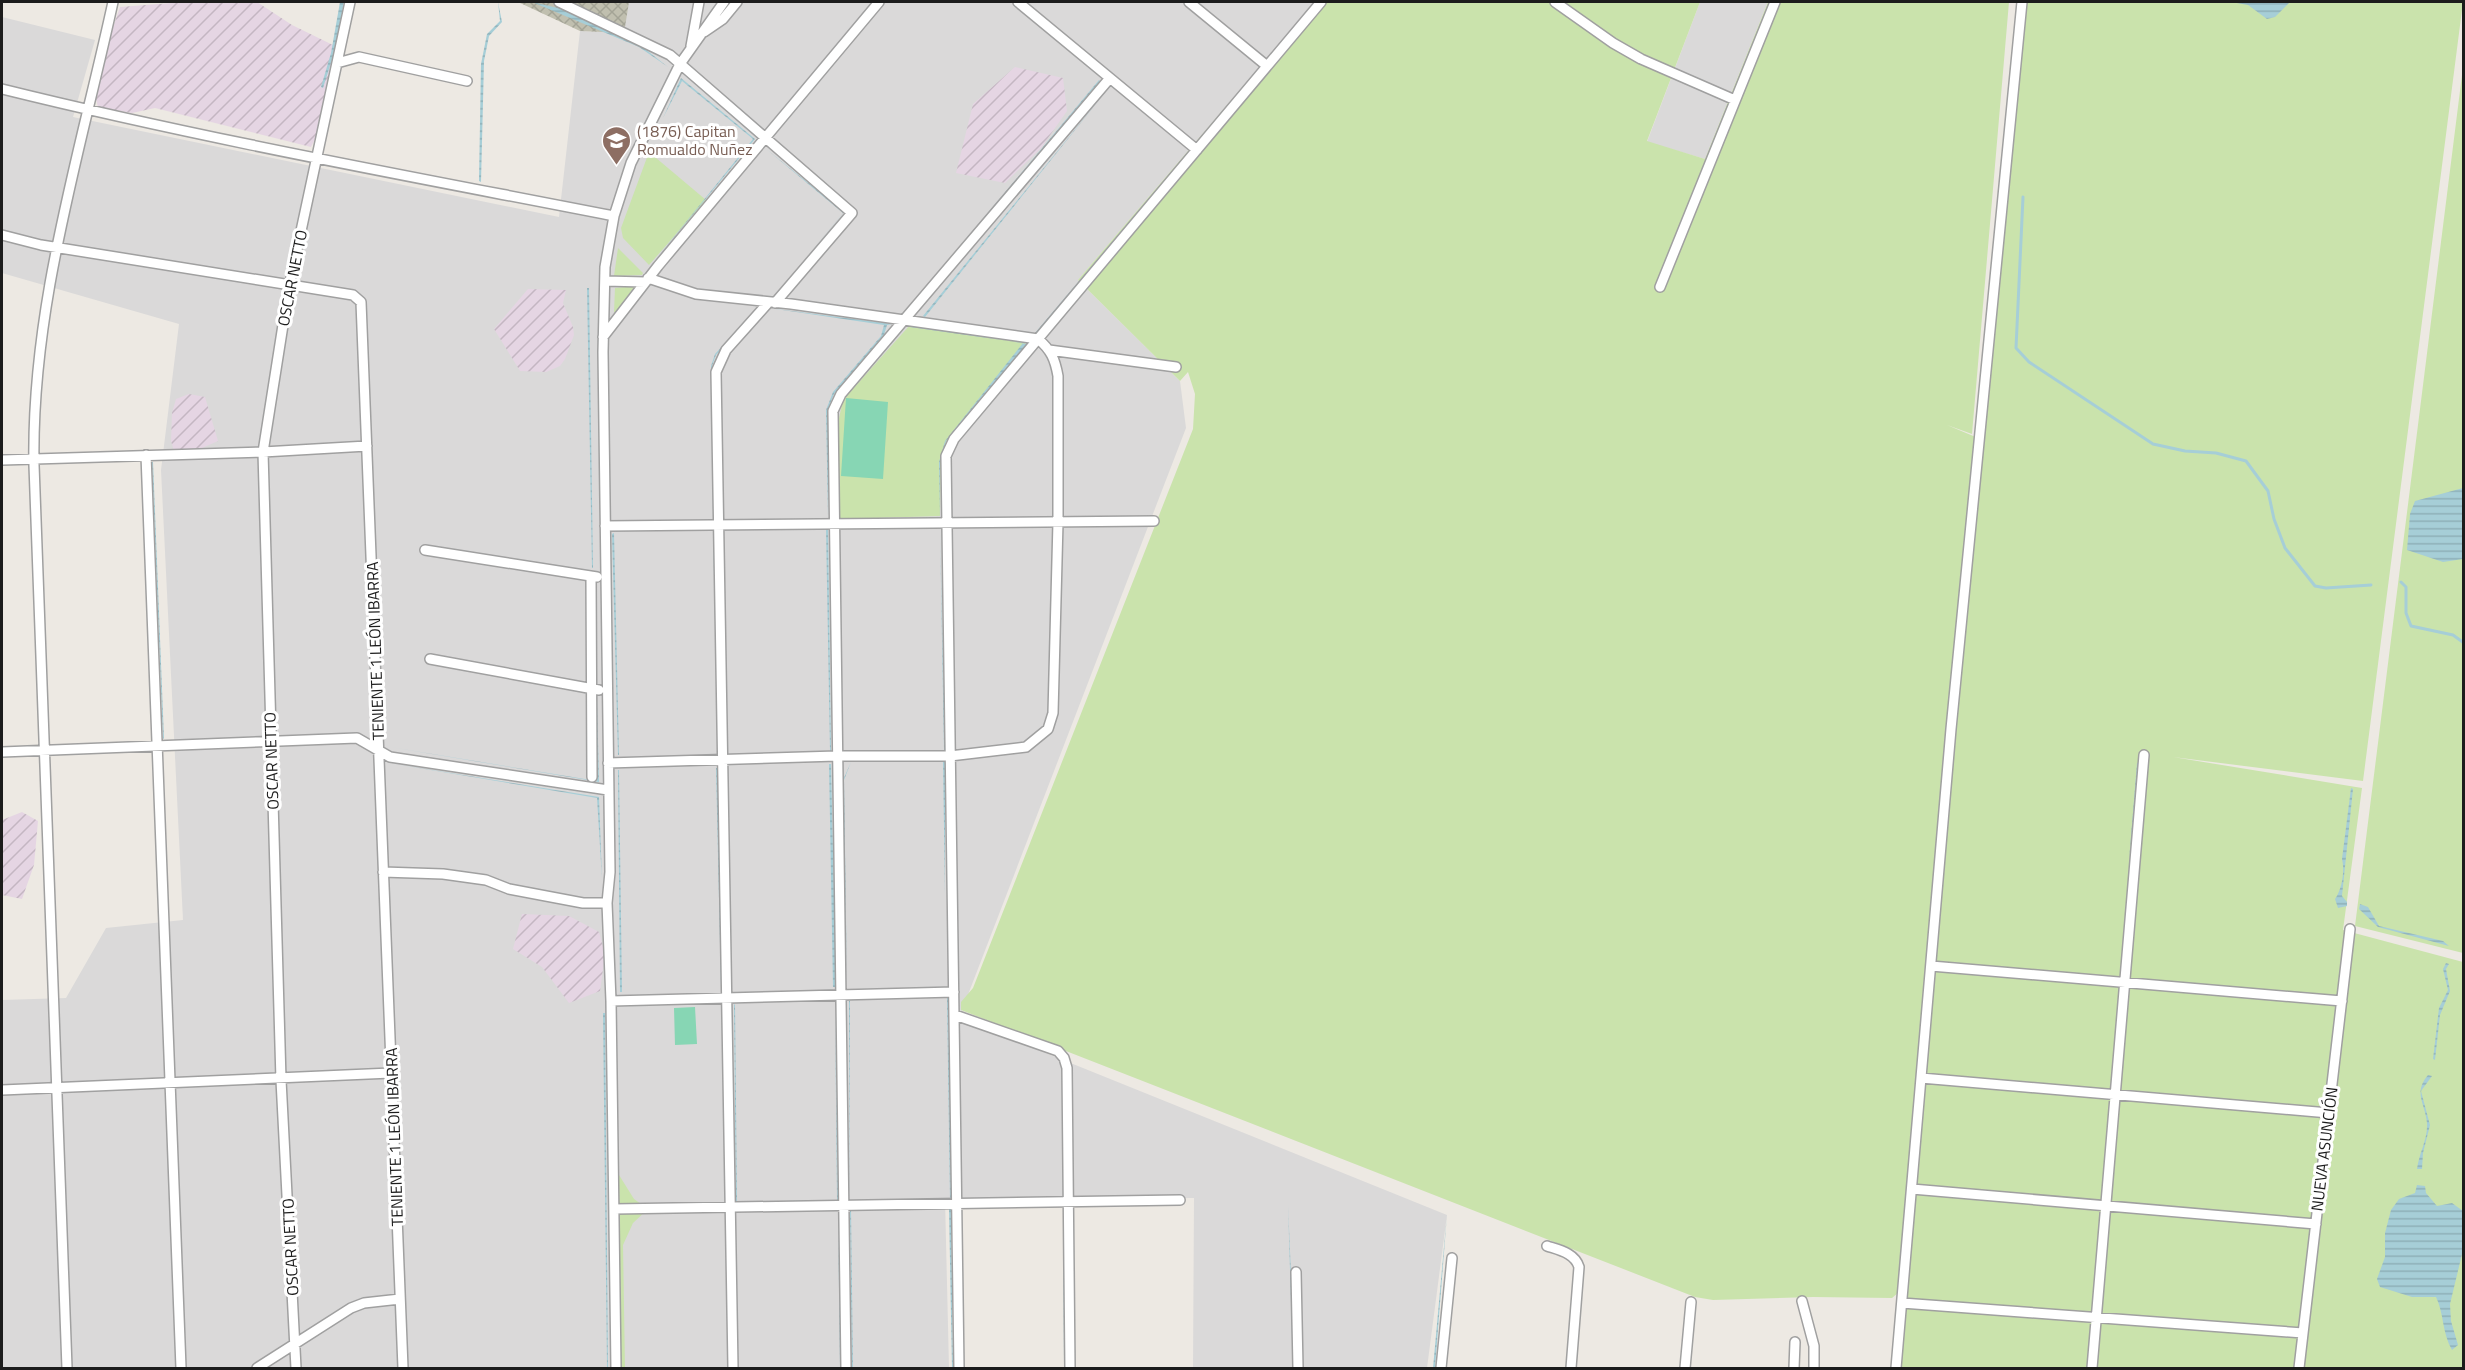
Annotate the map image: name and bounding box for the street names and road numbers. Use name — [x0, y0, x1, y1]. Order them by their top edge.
street label: OSCAR NETTO — [271, 228, 313, 328]
street label: TENIENTE 1 LEÓN IBARRA — [360, 561, 390, 741]
street label: OSCAR NETTO — [257, 712, 285, 810]
street label: TENIENTE 1 LEÓN IBARRA — [379, 1047, 409, 1227]
street label: NUEVA ASUNCIÓN — [2304, 1085, 2344, 1213]
street label: OSCAR NETTO — [275, 1198, 305, 1296]

